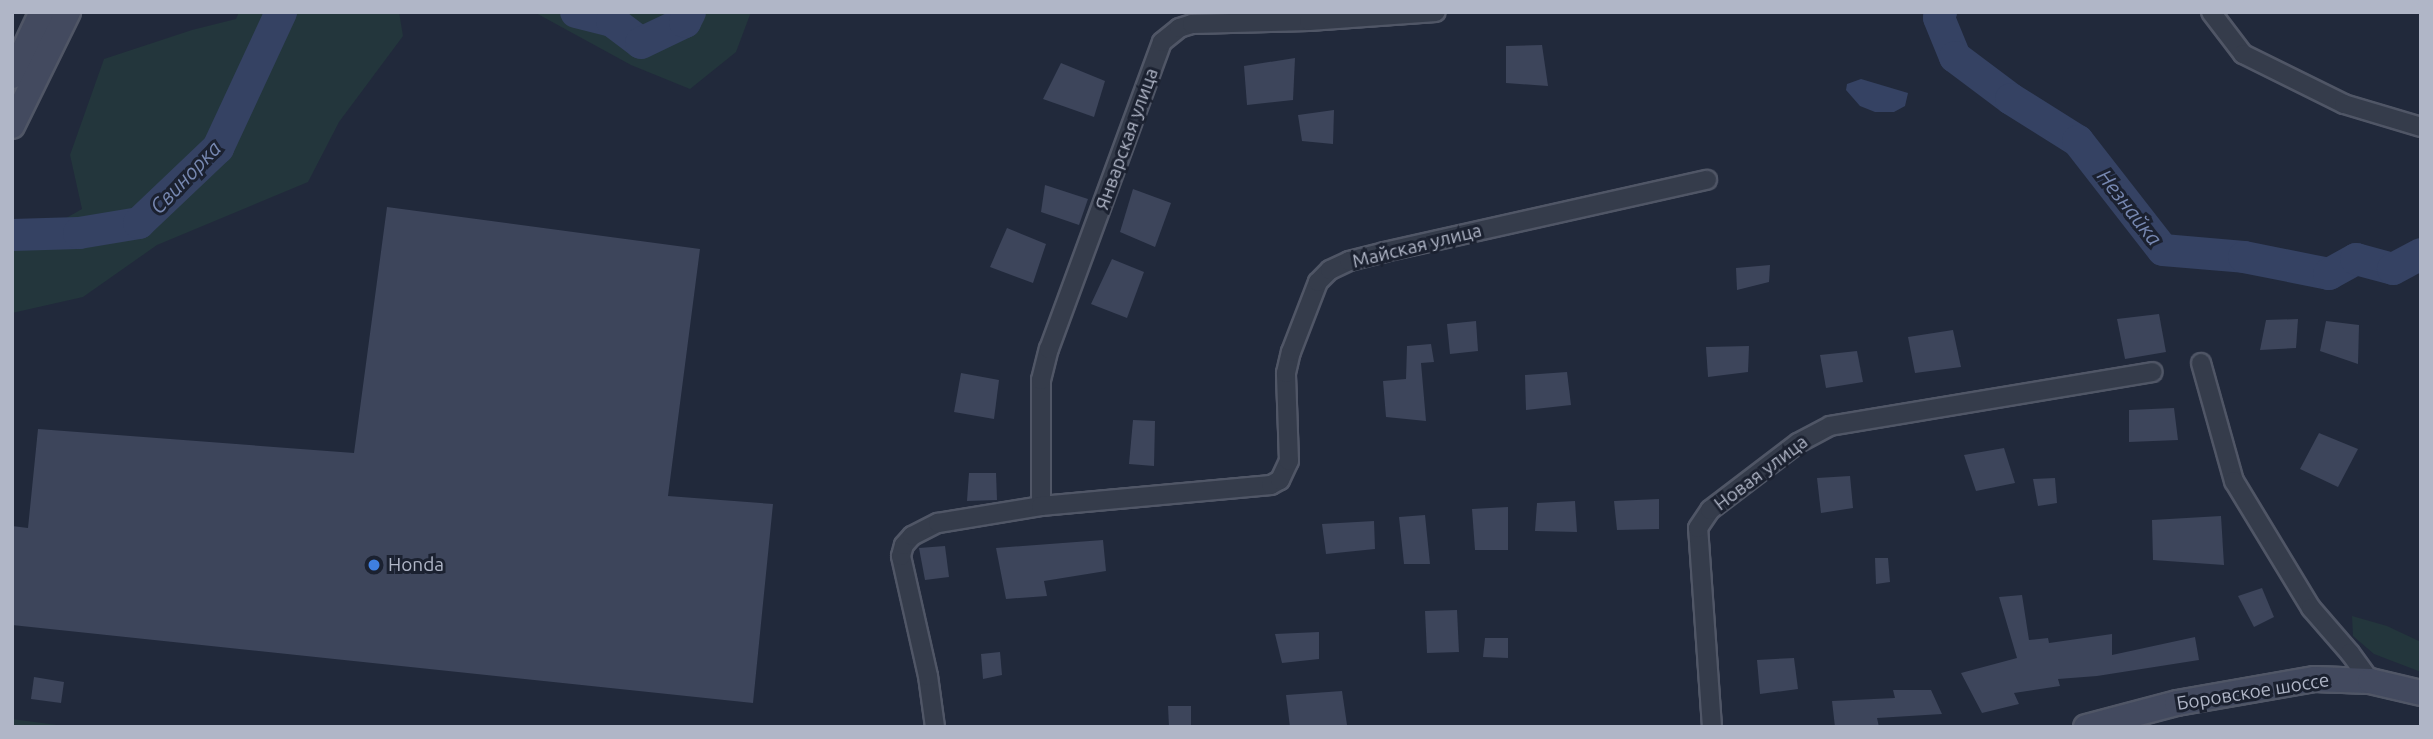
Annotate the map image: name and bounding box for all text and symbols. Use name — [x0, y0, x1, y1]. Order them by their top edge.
street label: Январская улица — [1091, 65, 1163, 213]
water label: Свинорка — [144, 135, 226, 219]
water label: Незнайка — [2092, 164, 2168, 250]
street label: Майская улица — [1350, 219, 1484, 273]
street label: Новая улица — [1710, 430, 1812, 516]
place label: Honda — [388, 554, 444, 576]
marker: Honda — [366, 557, 382, 573]
street label: Боровское шоссе — [2175, 669, 2331, 715]

